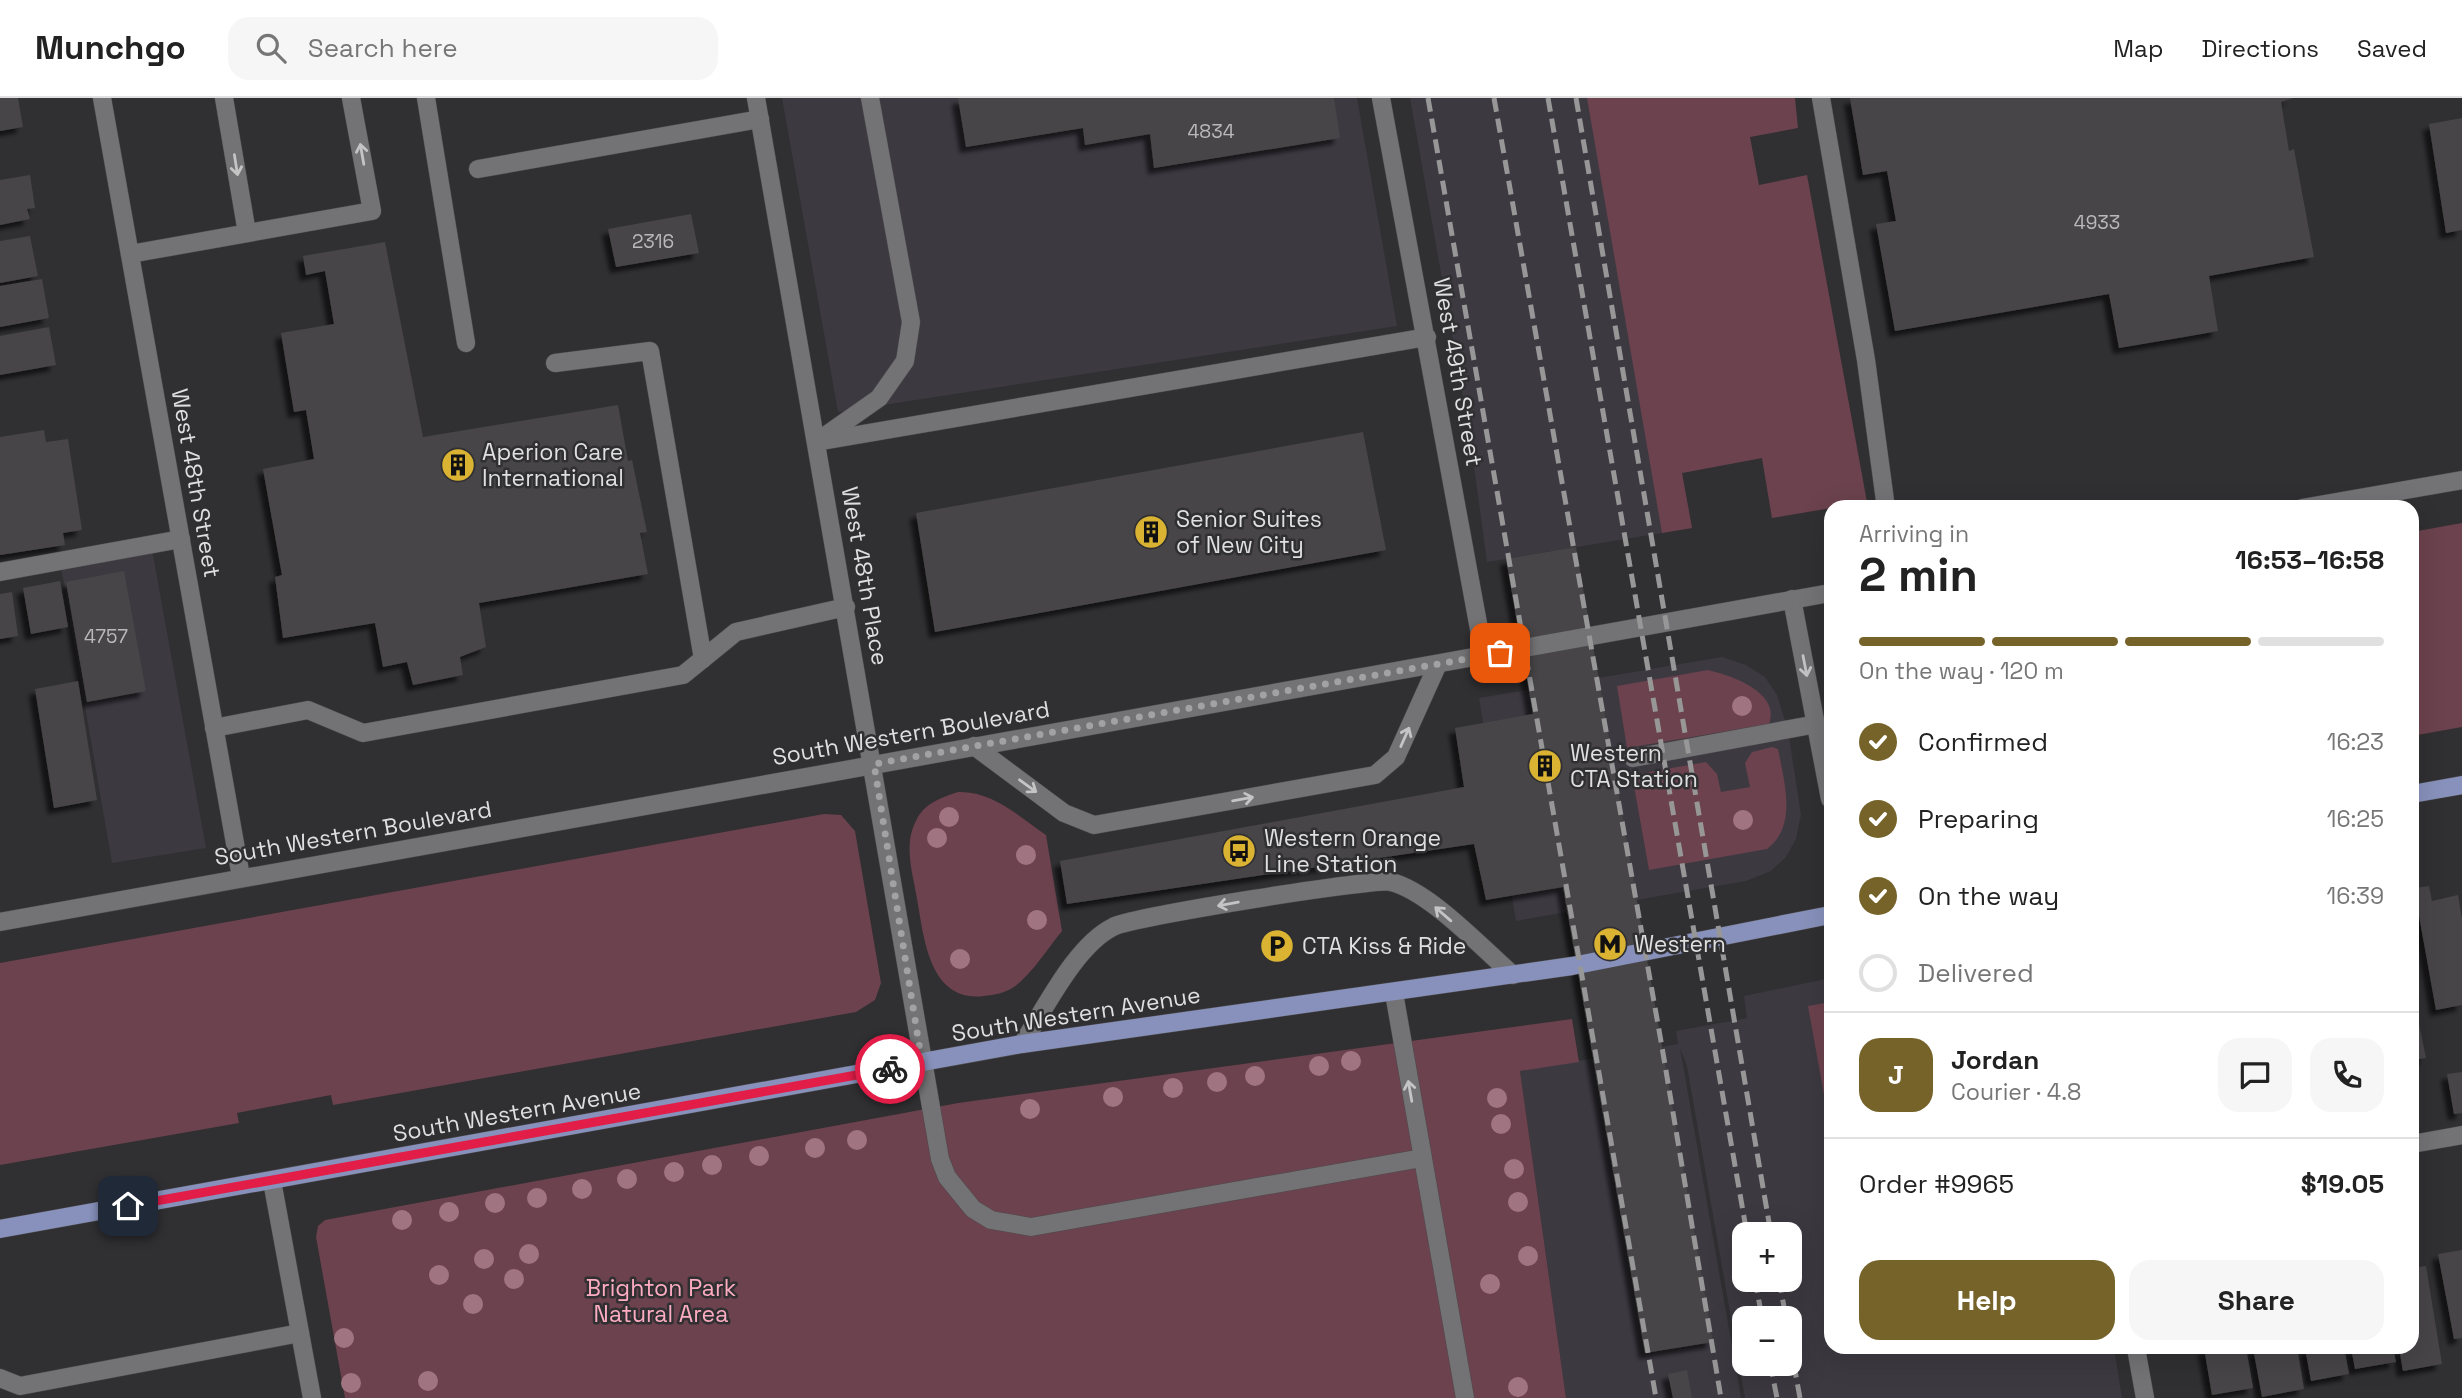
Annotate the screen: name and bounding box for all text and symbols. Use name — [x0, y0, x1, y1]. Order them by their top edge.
search box — [228, 17, 718, 80]
text: Munchgo — [35, 27, 186, 69]
icon: search — [252, 29, 290, 67]
text: Search here — [308, 31, 458, 65]
text: Map — [2113, 33, 2163, 64]
text: Directions — [2201, 33, 2319, 64]
text: Saved — [2357, 33, 2427, 64]
house number: 4834 — [1187, 119, 1235, 144]
one-way arrow — [355, 143, 368, 166]
one-way arrow — [230, 153, 243, 176]
house number: 4933 — [2074, 210, 2120, 235]
house number: 2316 — [632, 229, 674, 254]
street label: West 49th Street — [1427, 275, 1489, 469]
street label: West 48th Street — [165, 386, 227, 580]
place label: Aperion Care International — [482, 437, 624, 493]
building icon: Aperion Care International — [439, 446, 477, 484]
street label: West 48th Place — [835, 484, 895, 668]
place label: Senior Suites of New City — [1176, 504, 1322, 560]
building icon: Senior Suites of New City — [1132, 513, 1170, 551]
text: Arriving in — [1859, 519, 1969, 549]
text: 16:53–16:58 — [2235, 543, 2384, 577]
text: 2 min — [1859, 546, 1978, 604]
pin — [1470, 623, 1530, 683]
house number: 4757 — [84, 624, 128, 649]
icon: bag — [1481, 634, 1519, 672]
one-way arrow — [1799, 654, 1813, 677]
text: On the way · 120 m — [1859, 656, 2064, 686]
street label: South Western Boulevard — [770, 694, 1052, 772]
icon: check — [1859, 723, 1897, 761]
text: Confirmed — [1918, 725, 2048, 759]
one-way arrow — [1399, 727, 1412, 748]
text: 16:23 — [2327, 727, 2384, 757]
place label: Western CTA Station — [1570, 738, 1698, 794]
building icon: Western CTA Station — [1526, 747, 1564, 785]
one-way arrow — [1019, 779, 1037, 794]
one-way arrow — [1231, 792, 1253, 805]
street label: South Western Boulevard — [212, 794, 494, 872]
icon: check — [1859, 800, 1897, 838]
text: Preparing — [1918, 802, 2039, 836]
text: 16:25 — [2327, 804, 2384, 834]
place label: Western Orange Line Station — [1264, 823, 1441, 879]
bus stop icon: Western Orange Line Station — [1220, 832, 1258, 870]
icon: check — [1859, 877, 1897, 915]
text: On the way — [1918, 879, 2059, 913]
text: 16:39 — [2327, 881, 2384, 911]
one-way arrow — [1217, 898, 1239, 912]
one-way arrow — [1434, 906, 1452, 922]
metro station icon: Western — [1591, 925, 1629, 963]
parking icon: CTA Kiss & Ride — [1258, 927, 1296, 965]
place label: Western — [1634, 929, 1726, 959]
place label: CTA Kiss & Ride — [1302, 931, 1466, 961]
text: Delivered — [1918, 956, 2034, 990]
street label: South Western Avenue — [949, 980, 1203, 1048]
courier — [855, 1034, 925, 1104]
button: chat — [2218, 1038, 2292, 1112]
button: phone — [2310, 1038, 2384, 1112]
text: Jordan — [1951, 1043, 2039, 1077]
icon: bike — [871, 1050, 909, 1088]
text: J — [1888, 1058, 1904, 1092]
street label: South Western Avenue — [391, 1075, 643, 1149]
text: Courier · 4.8 — [1951, 1077, 2081, 1107]
one-way arrow — [1403, 1080, 1416, 1103]
text: Order #9965 — [1859, 1167, 2014, 1201]
text: $19.05 — [2301, 1167, 2384, 1201]
pin — [98, 1176, 158, 1236]
icon: home — [109, 1187, 147, 1225]
map controls — [1732, 1222, 1802, 1376]
button: + — [1732, 1222, 1802, 1292]
button: Help — [1859, 1260, 2115, 1340]
button: Share — [2129, 1260, 2384, 1340]
park label: Brighton Park Natural Area — [586, 1273, 736, 1329]
button: − — [1732, 1306, 1802, 1376]

